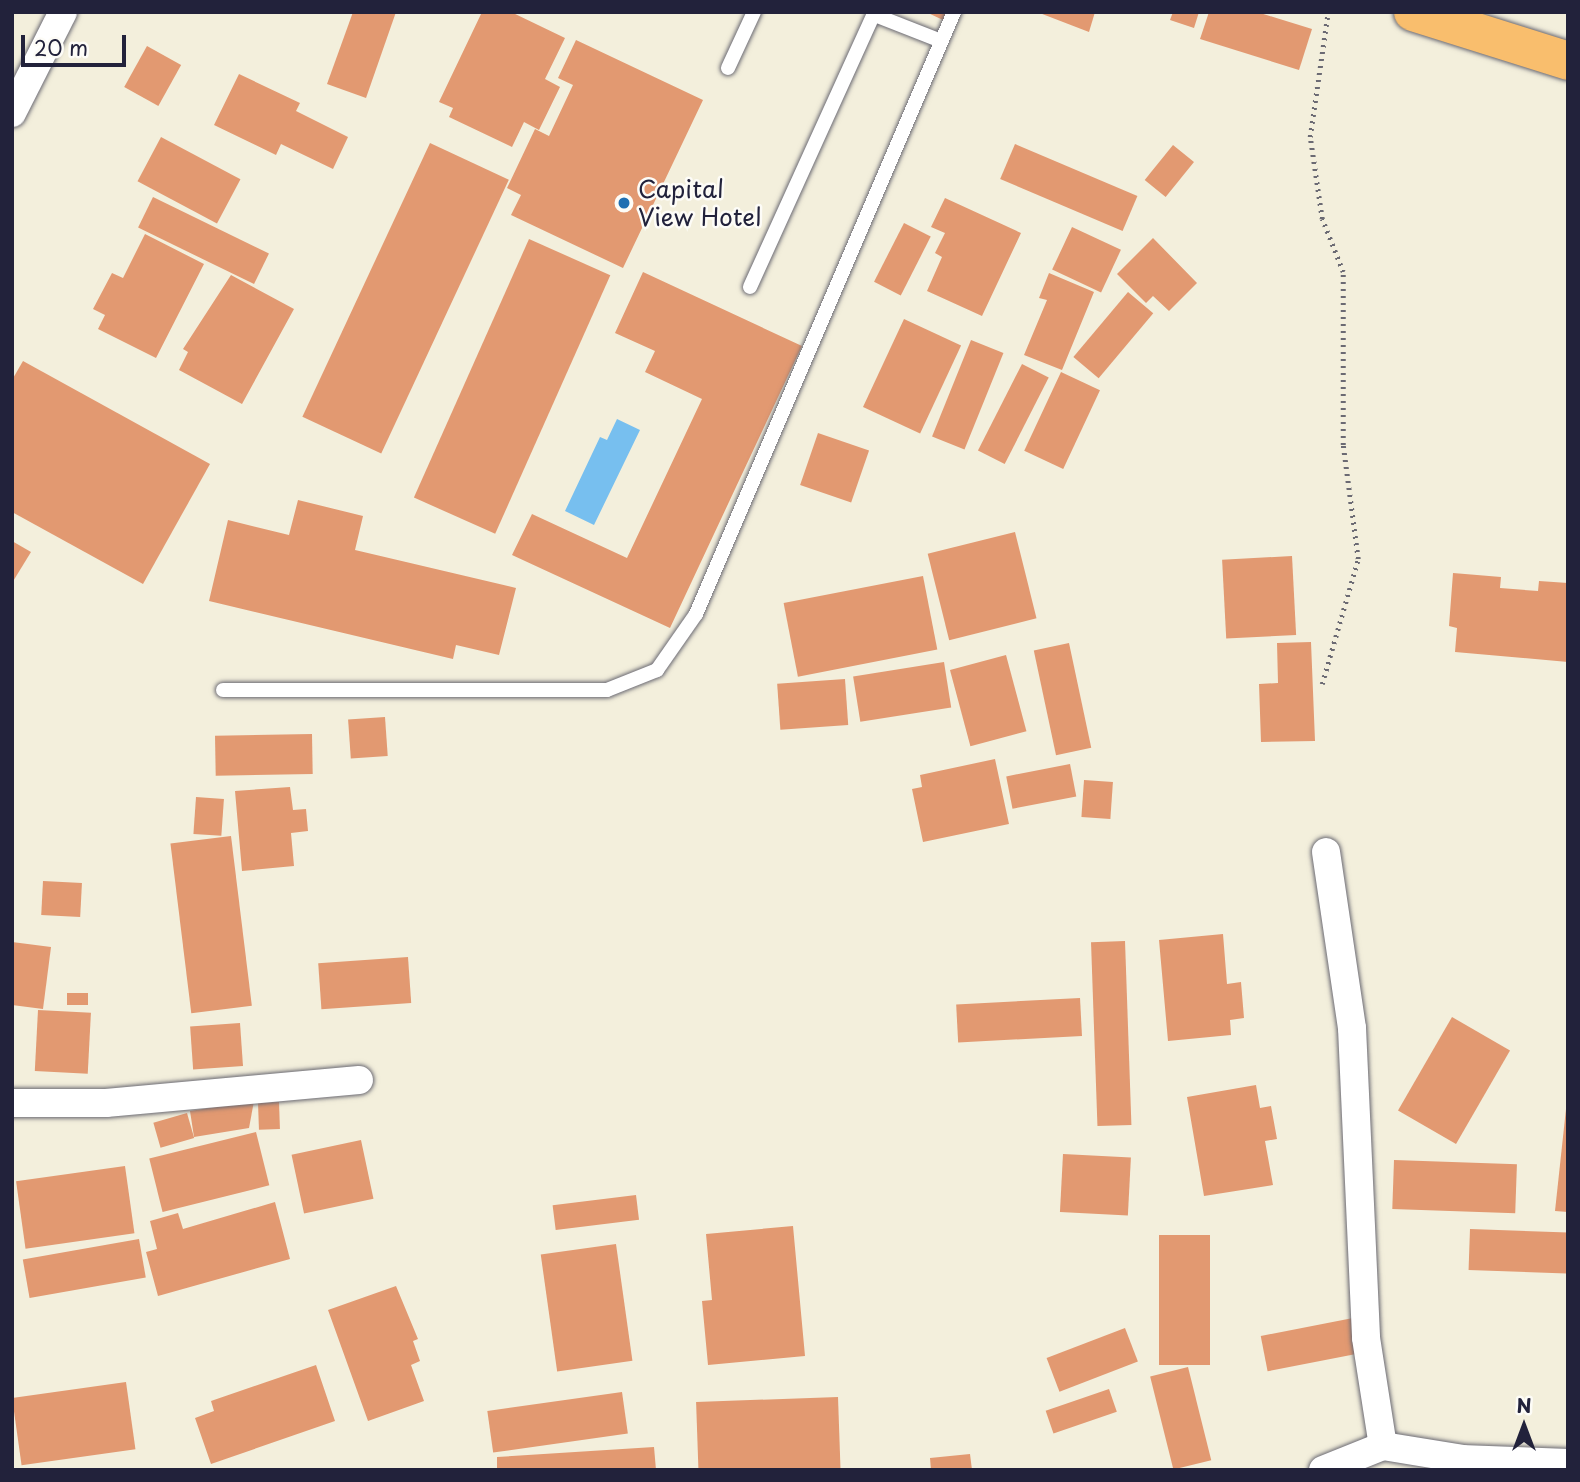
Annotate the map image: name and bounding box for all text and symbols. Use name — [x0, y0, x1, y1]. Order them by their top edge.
scale bar — [24, 21, 130, 65]
text: 20 m — [34, 31, 88, 63]
place label: Capital View Hotel — [638, 175, 761, 231]
marker: Capital View Hotel — [616, 195, 632, 211]
north arrow — [1489, 1391, 1559, 1461]
text: N — [1516, 1391, 1532, 1419]

